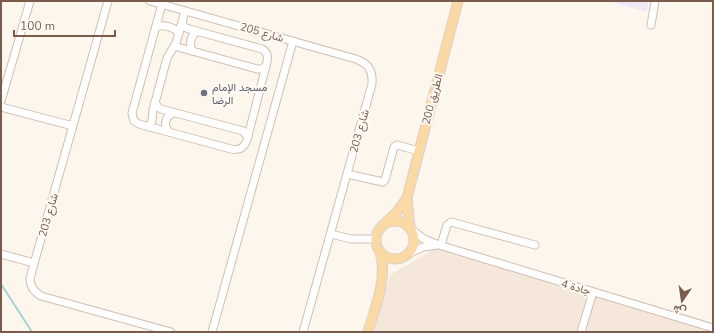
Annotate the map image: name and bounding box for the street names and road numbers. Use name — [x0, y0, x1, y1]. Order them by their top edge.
street label: شارع 205 — [238, 19, 286, 46]
street label: الطريق 200 — [419, 72, 446, 126]
street label: شارع 203 — [346, 107, 373, 155]
street label: شارع 203 — [35, 191, 62, 239]
street label: جادة 4 — [559, 276, 592, 299]

